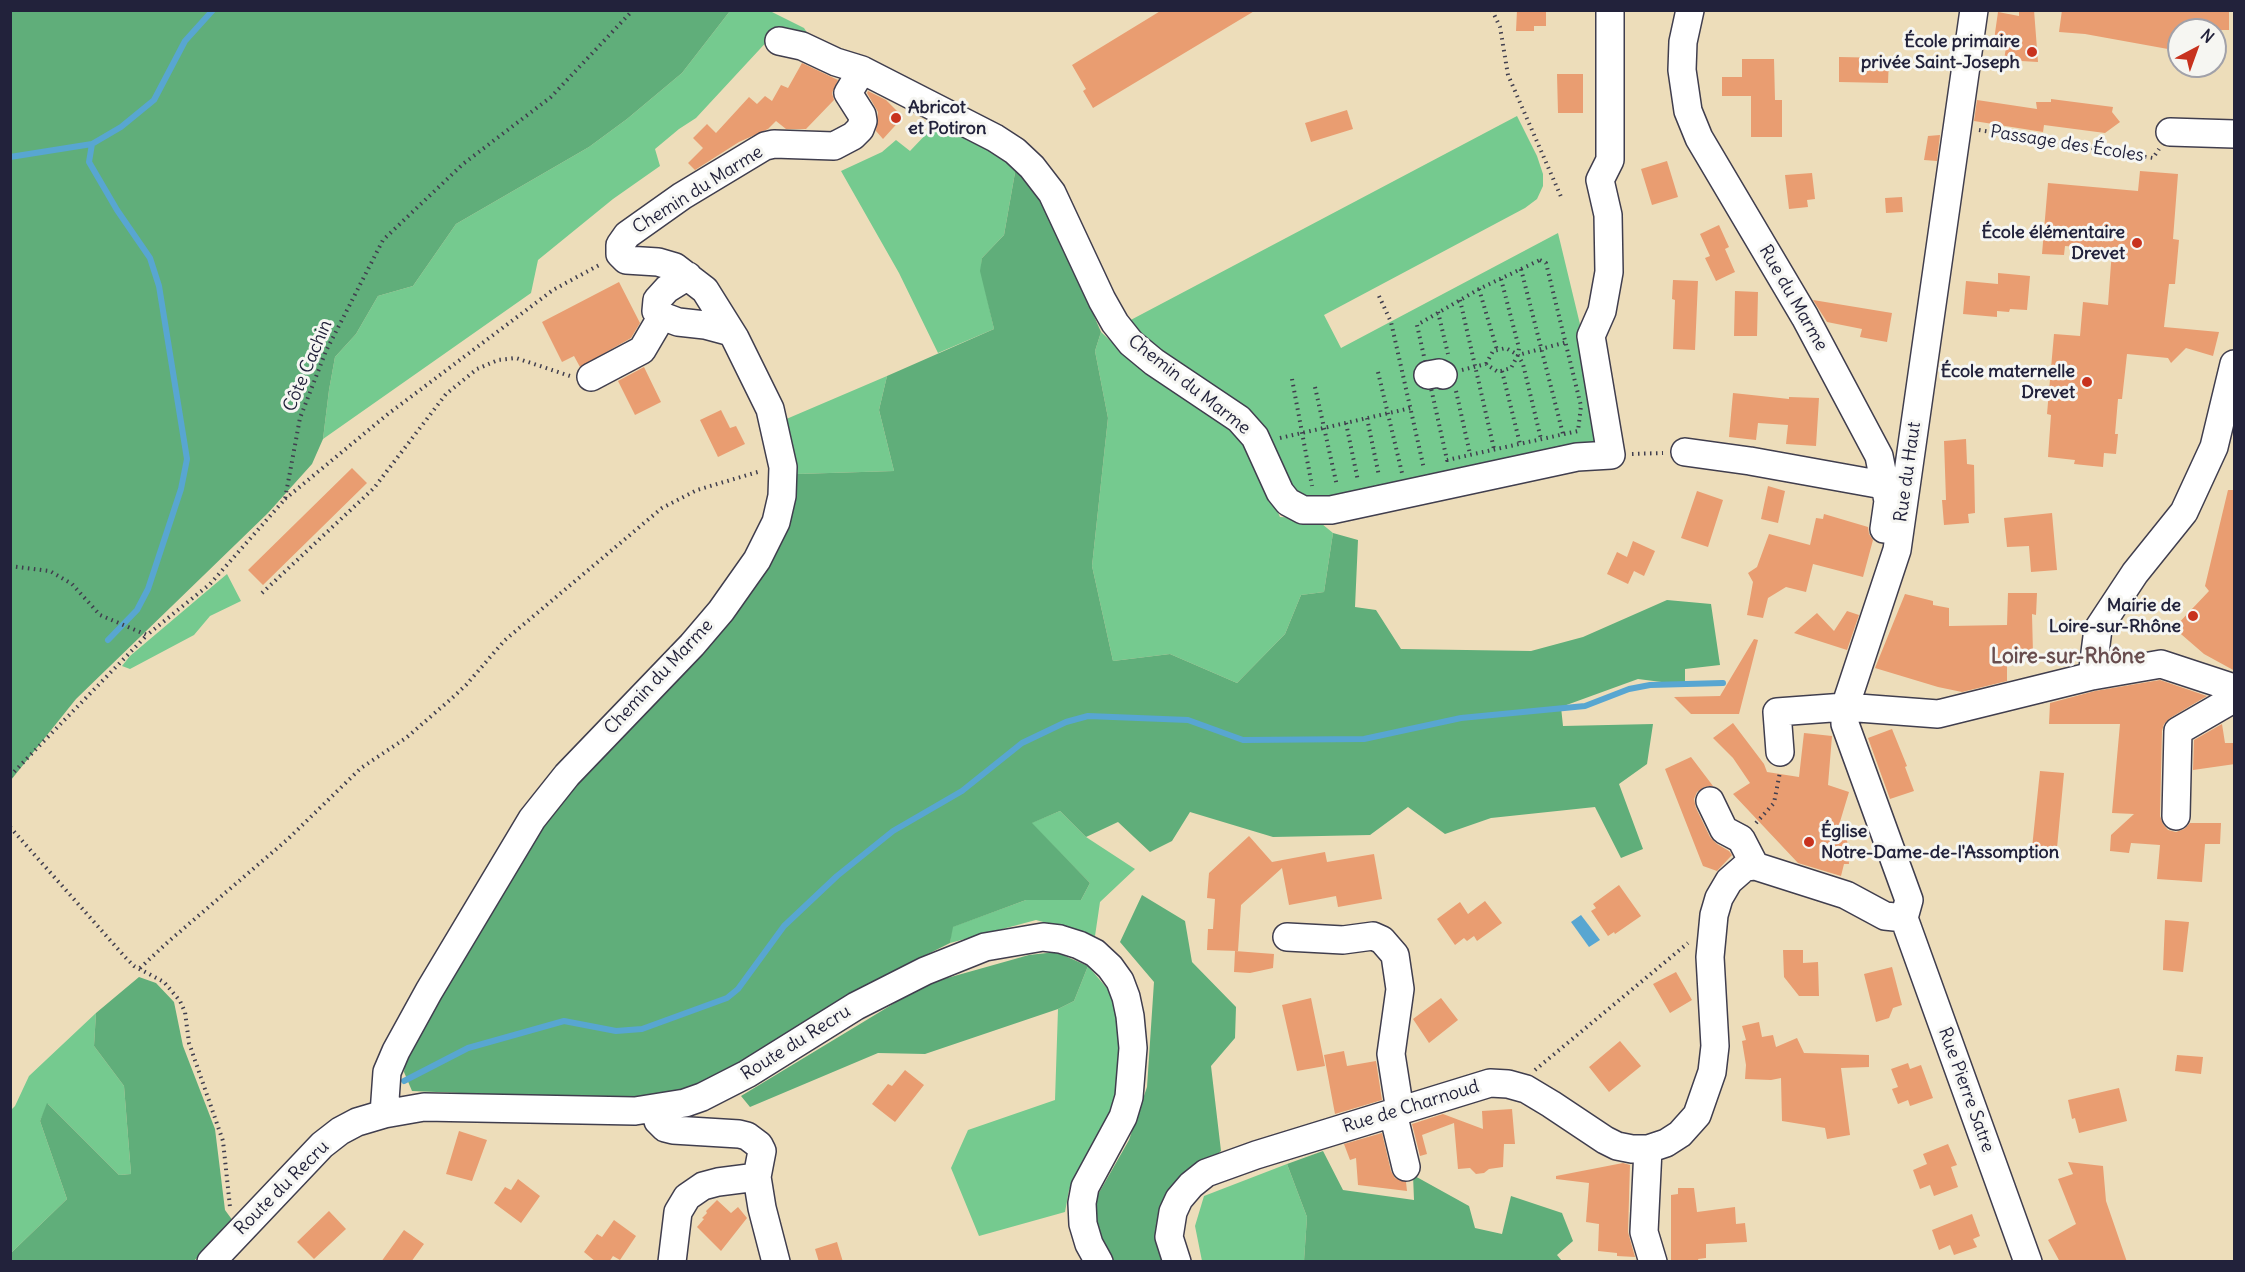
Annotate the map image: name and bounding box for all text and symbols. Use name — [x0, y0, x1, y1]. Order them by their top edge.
north arrow — [2167, 18, 2227, 78]
text: N — [2197, 25, 2218, 47]
place label: École primaire privée Saint-Joseph — [1861, 31, 2020, 74]
marker: École primaire privée Saint-Joseph — [2025, 45, 2039, 59]
place label: Abricot et Potiron — [908, 97, 986, 140]
marker: Abricot et Potiron — [889, 111, 903, 125]
street label: Passage des Écoles — [1989, 121, 2145, 167]
street label: Chemin du Marme — [629, 141, 767, 239]
place label: École élémentaire Drevet — [1982, 222, 2125, 264]
marker: École élémentaire Drevet — [2130, 236, 2144, 250]
street label: Rue du Marme — [1754, 241, 1832, 355]
street label: Côte Cachin — [279, 317, 337, 415]
street label: Chemin du Marme — [1123, 330, 1255, 440]
place label: École maternelle Drevet — [1941, 361, 2075, 404]
marker: École maternelle Drevet — [2080, 375, 2094, 389]
street label: Rue du Haut — [1890, 421, 1926, 523]
place label: Mairie de Loire-sur-Rhône — [2049, 595, 2181, 638]
marker: Mairie de Loire-sur-Rhône — [2186, 609, 2200, 623]
street label: Chemin du Marme — [600, 615, 718, 739]
district label: Loire-sur-Rhône — [1991, 644, 2145, 670]
place label: Église Notre-Dame-de-l'Assomption — [1821, 821, 2059, 864]
marker: Église Notre-Dame-de-l'Assomption — [1802, 835, 1816, 849]
street label: Route du Recru — [737, 1001, 855, 1085]
street label: Rue Pierre Satre — [1933, 1025, 1999, 1155]
street label: Rue de Charnoud — [1340, 1076, 1482, 1138]
street label: Route du Recru — [230, 1136, 334, 1240]

